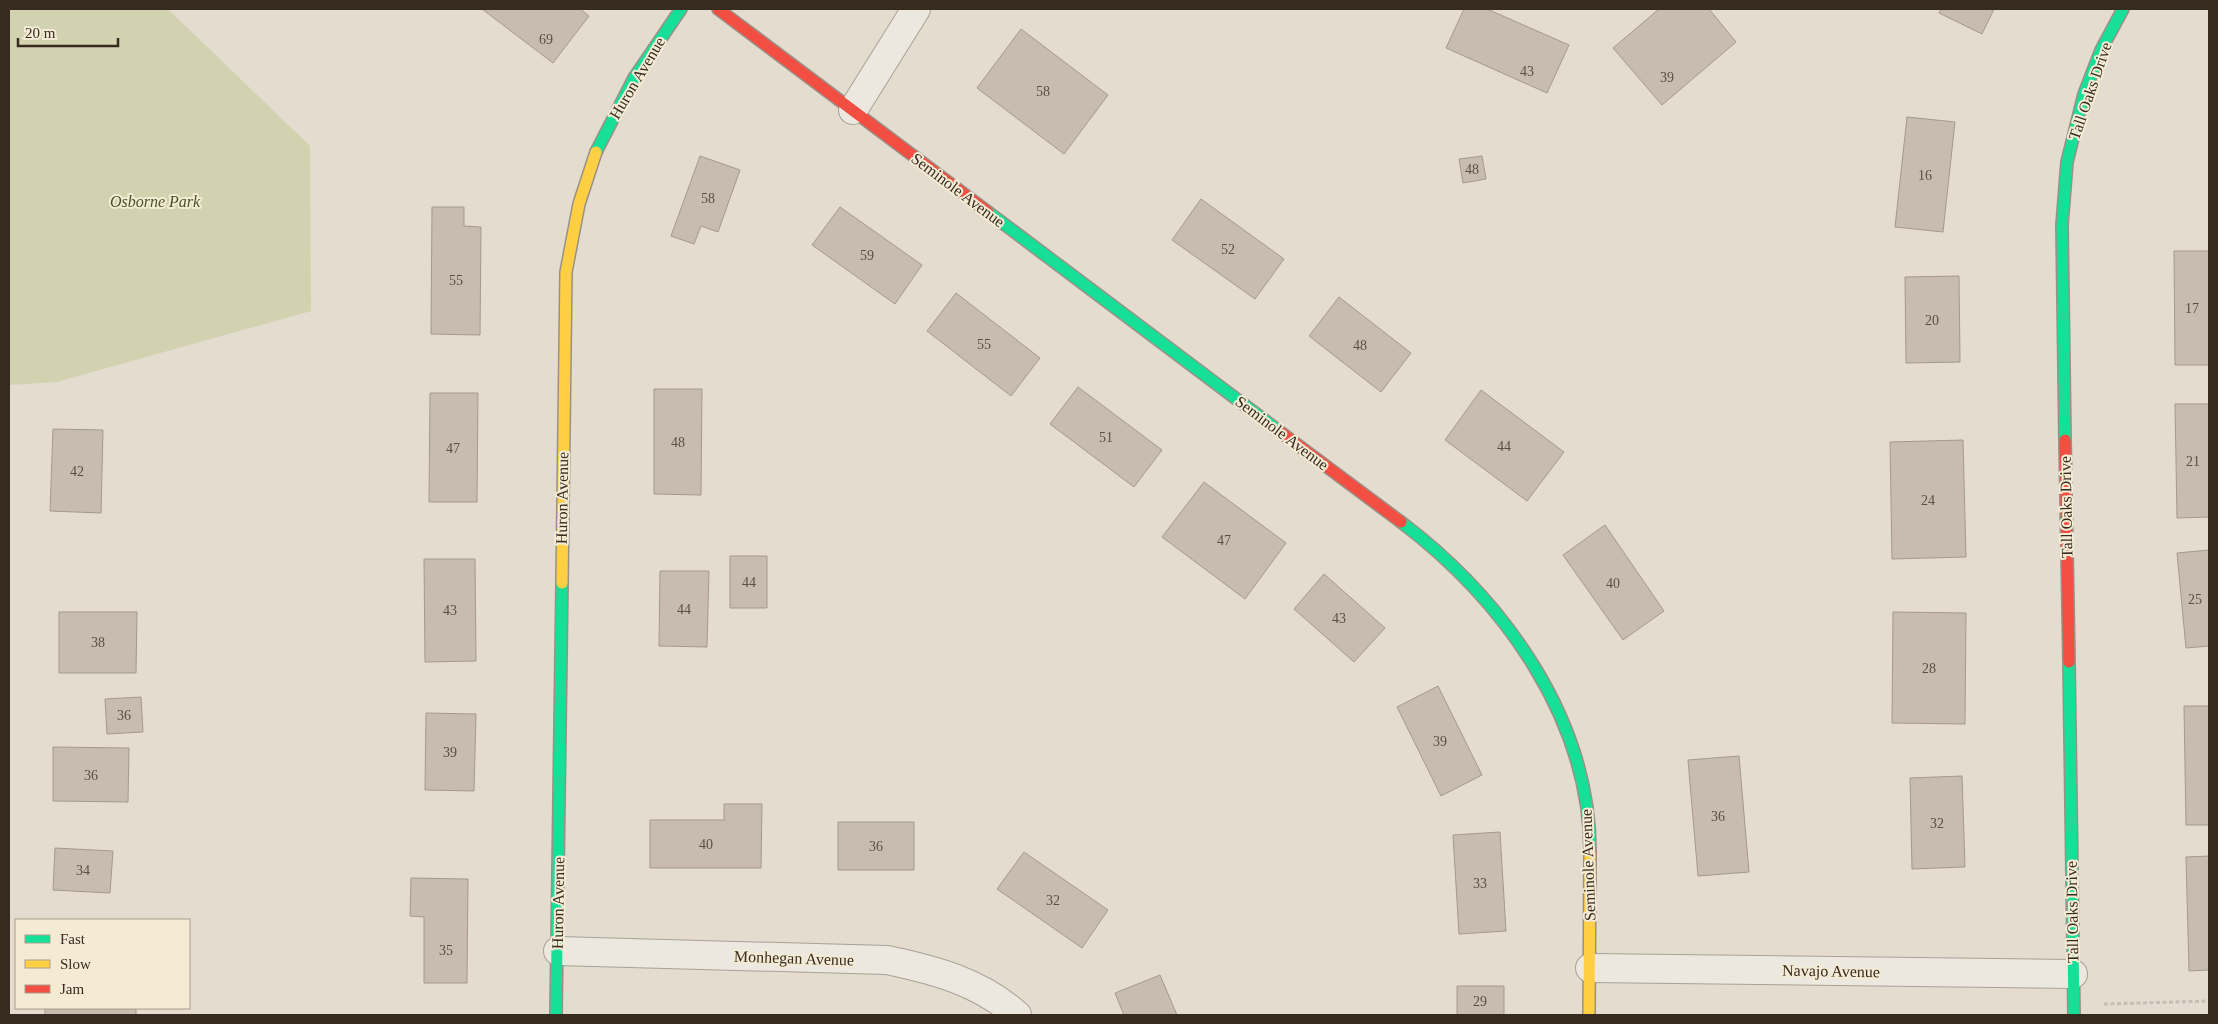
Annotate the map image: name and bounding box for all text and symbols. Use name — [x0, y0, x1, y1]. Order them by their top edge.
scale bar — [18, 15, 118, 47]
text: 20 m — [25, 25, 56, 41]
house number: 69 — [539, 32, 553, 47]
street label: Huron Avenue — [606, 34, 668, 122]
street label: Tall Oaks Drive — [2065, 40, 2115, 142]
house number: 43 — [1520, 64, 1534, 79]
house number: 39 — [1660, 70, 1674, 85]
house number: 58 — [1036, 84, 1050, 99]
street label: Seminole Avenue — [908, 149, 1008, 231]
house number: 48 — [1465, 162, 1479, 177]
house number: 16 — [1918, 168, 1932, 183]
house number: 58 — [701, 191, 715, 206]
park label: Osborne Park — [110, 193, 201, 210]
house number: 52 — [1221, 242, 1235, 257]
house number: 59 — [860, 248, 874, 263]
house number: 55 — [449, 273, 463, 288]
house number: 17 — [2185, 301, 2199, 316]
house number: 20 — [1925, 313, 1939, 328]
house number: 55 — [977, 337, 991, 352]
house number: 48 — [1353, 338, 1367, 353]
street label: Seminole Avenue — [1232, 392, 1332, 474]
house number: 51 — [1099, 430, 1113, 445]
house number: 48 — [671, 435, 685, 450]
house number: 44 — [1497, 439, 1511, 454]
house number: 47 — [446, 441, 460, 456]
street label: Huron Avenue — [553, 452, 571, 544]
house number: 21 — [2186, 454, 2200, 469]
street label: Tall Oaks Drive — [2057, 456, 2075, 558]
house number: 42 — [70, 464, 84, 479]
house number: 24 — [1921, 493, 1935, 508]
house number: 47 — [1217, 533, 1231, 548]
house number: 44 — [742, 575, 756, 590]
house number: 40 — [1606, 576, 1620, 591]
house number: 25 — [2188, 592, 2202, 607]
house number: 44 — [677, 602, 691, 617]
house number: 43 — [443, 603, 457, 618]
house number: 43 — [1332, 611, 1346, 626]
house number: 38 — [91, 635, 105, 650]
house number: 28 — [1922, 661, 1936, 676]
house number: 36 — [117, 708, 131, 723]
house number: 39 — [1433, 734, 1447, 749]
house number: 39 — [443, 745, 457, 760]
house number: 36 — [84, 768, 98, 783]
street label: Seminole Avenue — [1578, 809, 1598, 921]
house number: 36 — [1711, 809, 1725, 824]
house number: 32 — [1930, 816, 1944, 831]
house number: 40 — [699, 837, 713, 852]
house number: 36 — [869, 839, 883, 854]
street label: Huron Avenue — [549, 857, 567, 949]
street label: Tall Oaks Drive — [2063, 861, 2081, 963]
house number: 34 — [76, 863, 90, 878]
house number: 33 — [1473, 876, 1487, 891]
house number: 32 — [1046, 893, 1060, 908]
legend — [15, 919, 190, 1009]
text: Fast — [60, 931, 86, 947]
house number: 35 — [439, 943, 453, 958]
street label: Monhegan Avenue — [734, 947, 854, 970]
text: Slow — [60, 956, 91, 972]
street label: Navajo Avenue — [1782, 962, 1880, 981]
text: Jam — [60, 981, 84, 997]
house number: 29 — [1473, 994, 1487, 1009]

